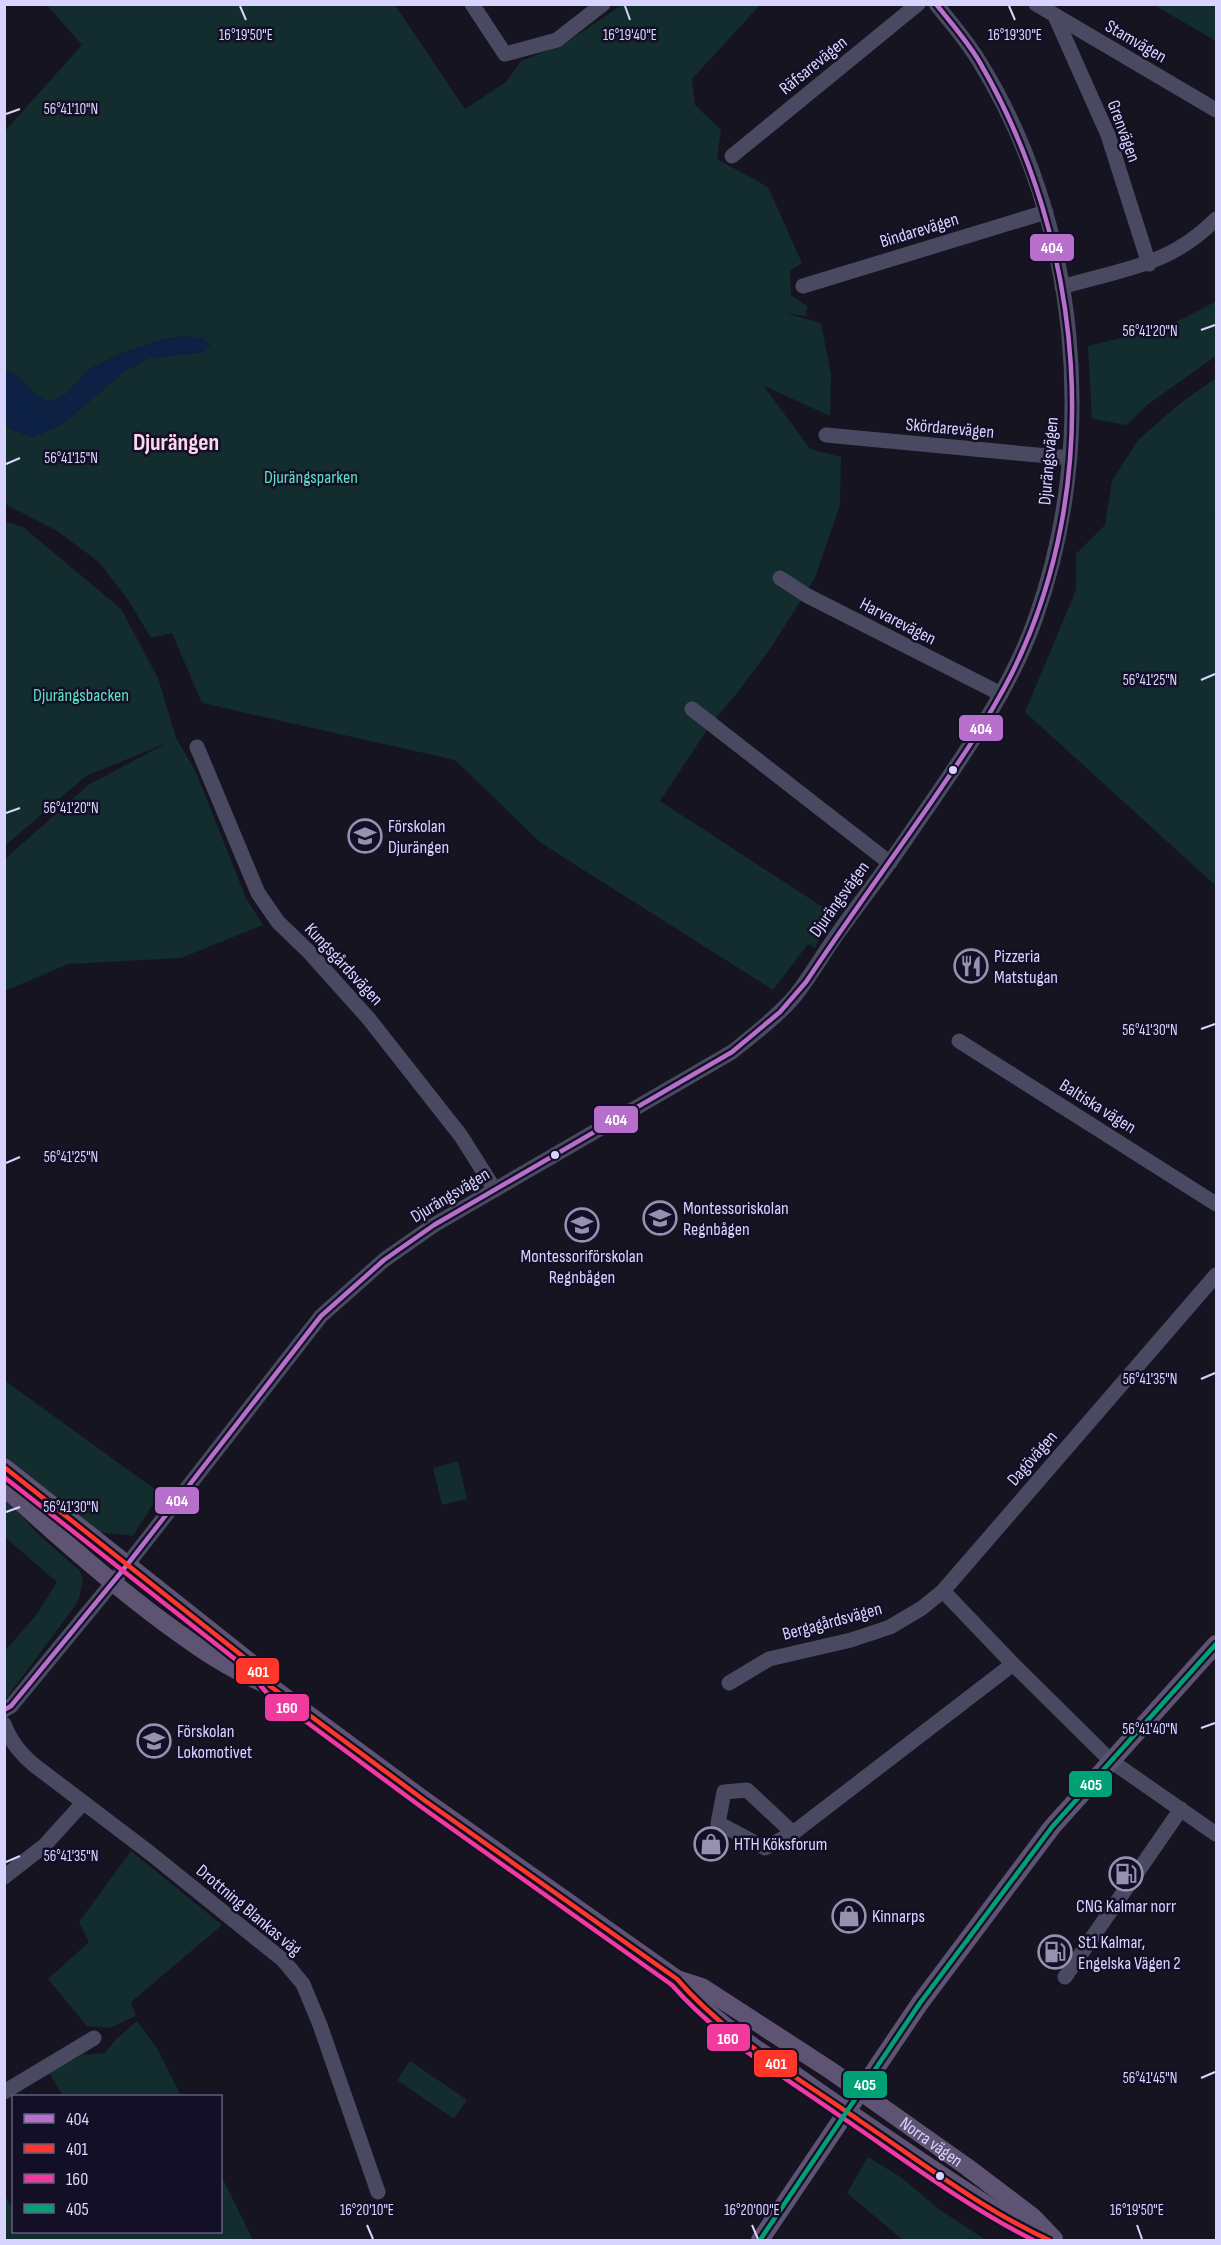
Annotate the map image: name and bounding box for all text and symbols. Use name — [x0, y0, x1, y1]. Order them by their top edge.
street label: Stamvägen — [1101, 16, 1170, 67]
text: 16°19'50"E — [219, 26, 273, 45]
text: 16°19'40"E — [603, 26, 657, 45]
text: 16°19'30"E — [988, 26, 1042, 45]
street label: Räfsarevägen — [775, 32, 851, 99]
street label: Grenvägen — [1103, 97, 1144, 165]
text: 56°41'10"N — [44, 100, 98, 119]
street label: Bindarevägen — [877, 209, 961, 252]
line badge: 404 — [1029, 233, 1075, 262]
text: 404 — [1041, 239, 1064, 258]
text: 56°41'20"N — [1122, 322, 1178, 341]
street label: Skördarevägen — [905, 414, 995, 443]
street label: Djurängsvägen — [1034, 416, 1063, 506]
district label: Djurängen — [133, 428, 219, 457]
text: 56°41'15"N — [44, 449, 98, 468]
park label: Djurängsparken — [264, 467, 358, 488]
street label: Harvarevägen — [856, 593, 939, 650]
text: 56°41'25"N — [1123, 671, 1177, 690]
park label: Djurängsbacken — [33, 685, 129, 706]
line badge: 404 — [958, 714, 1004, 742]
text: 404 — [970, 720, 993, 739]
unlabelled marker — [947, 764, 959, 776]
text: 56°41'20"N — [43, 799, 99, 818]
place label: Förskolan Djurängen — [388, 816, 449, 858]
school or university icon: Förskolan Djurängen — [347, 818, 383, 854]
street label: Djurängsvägen — [805, 857, 874, 941]
street label: Kungsgårdsvägen — [300, 919, 387, 1010]
place label: Pizzeria Matstugan — [994, 946, 1058, 988]
restaurant icon: Pizzeria Matstugan — [953, 948, 989, 984]
text: 56°41'30"N — [1122, 1021, 1178, 1040]
street label: Baltiska vägen — [1056, 1075, 1140, 1138]
line badge: 404 — [593, 1105, 639, 1134]
text: 404 — [605, 1111, 628, 1130]
text: 56°41'25"N — [44, 1148, 98, 1167]
unlabelled marker — [549, 1149, 561, 1161]
street label: Djurängsvägen — [407, 1164, 494, 1227]
place label: Montessoriskolan Regnbågen — [683, 1198, 789, 1240]
school or university icon: Montessoriskolan Regnbågen — [642, 1200, 678, 1236]
school or university icon: Montessoriförskolan Regnbågen — [564, 1207, 600, 1243]
place label: Montessoriförskolan Regnbågen — [521, 1246, 643, 1288]
text: 56°41'35"N — [1123, 1370, 1177, 1389]
street label: Dagövägen — [1003, 1427, 1062, 1490]
line badge: 404 — [154, 1486, 200, 1515]
text: 404 — [166, 1492, 189, 1511]
text: 56°41'30"N — [43, 1498, 99, 1517]
street label: Bergagårdsvägen — [780, 1598, 884, 1645]
line badge: 401 — [235, 1657, 280, 1685]
text: 401 — [247, 1663, 269, 1682]
line badge: 160 — [264, 1693, 310, 1722]
text: 160 — [276, 1699, 298, 1718]
text: 56°41'40"N — [1122, 1720, 1178, 1739]
place label: Förskolan Lokomotivet — [177, 1721, 253, 1763]
school or university icon: Förskolan Lokomotivet — [136, 1723, 172, 1759]
line badge: 405 — [1068, 1770, 1113, 1798]
text: 405 — [1080, 1776, 1102, 1795]
shop icon: HTH Köksforum — [693, 1826, 729, 1862]
place label: HTH Köksforum — [734, 1834, 827, 1855]
text: 56°41'35"N — [44, 1847, 98, 1866]
fuel station icon: CNG Kalmar norr — [1108, 1856, 1144, 1892]
street label: Drottning Blankas väg — [192, 1860, 306, 1960]
place label: CNG Kalmar norr — [1076, 1896, 1176, 1917]
shop icon: Kinnarps — [831, 1898, 867, 1934]
place label: Kinnarps — [872, 1906, 925, 1927]
place label: St1 Kalmar, Engelska Vägen 2 — [1078, 1932, 1181, 1974]
fuel station icon: St1 Kalmar, Engelska Vägen 2 — [1037, 1934, 1073, 1970]
line badge: 160 — [706, 2023, 751, 2052]
text: 160 — [717, 2030, 739, 2049]
line badge: 401 — [753, 2049, 798, 2078]
text: 401 — [765, 2055, 787, 2074]
text: 56°41'45"N — [1123, 2069, 1177, 2088]
line badge: 405 — [842, 2070, 888, 2099]
text: 405 — [854, 2076, 876, 2095]
legend — [12, 2095, 222, 2233]
text: 404 — [66, 2109, 90, 2130]
street label: Norra vägen — [896, 2113, 967, 2172]
text: 401 — [66, 2139, 89, 2160]
text: 160 — [66, 2169, 88, 2190]
unlabelled marker — [934, 2170, 946, 2182]
text: 405 — [66, 2199, 89, 2220]
text: 16°20'10"E — [340, 2201, 394, 2220]
text: 16°20'00"E — [724, 2201, 780, 2220]
text: 16°19'50"E — [1110, 2201, 1164, 2220]

